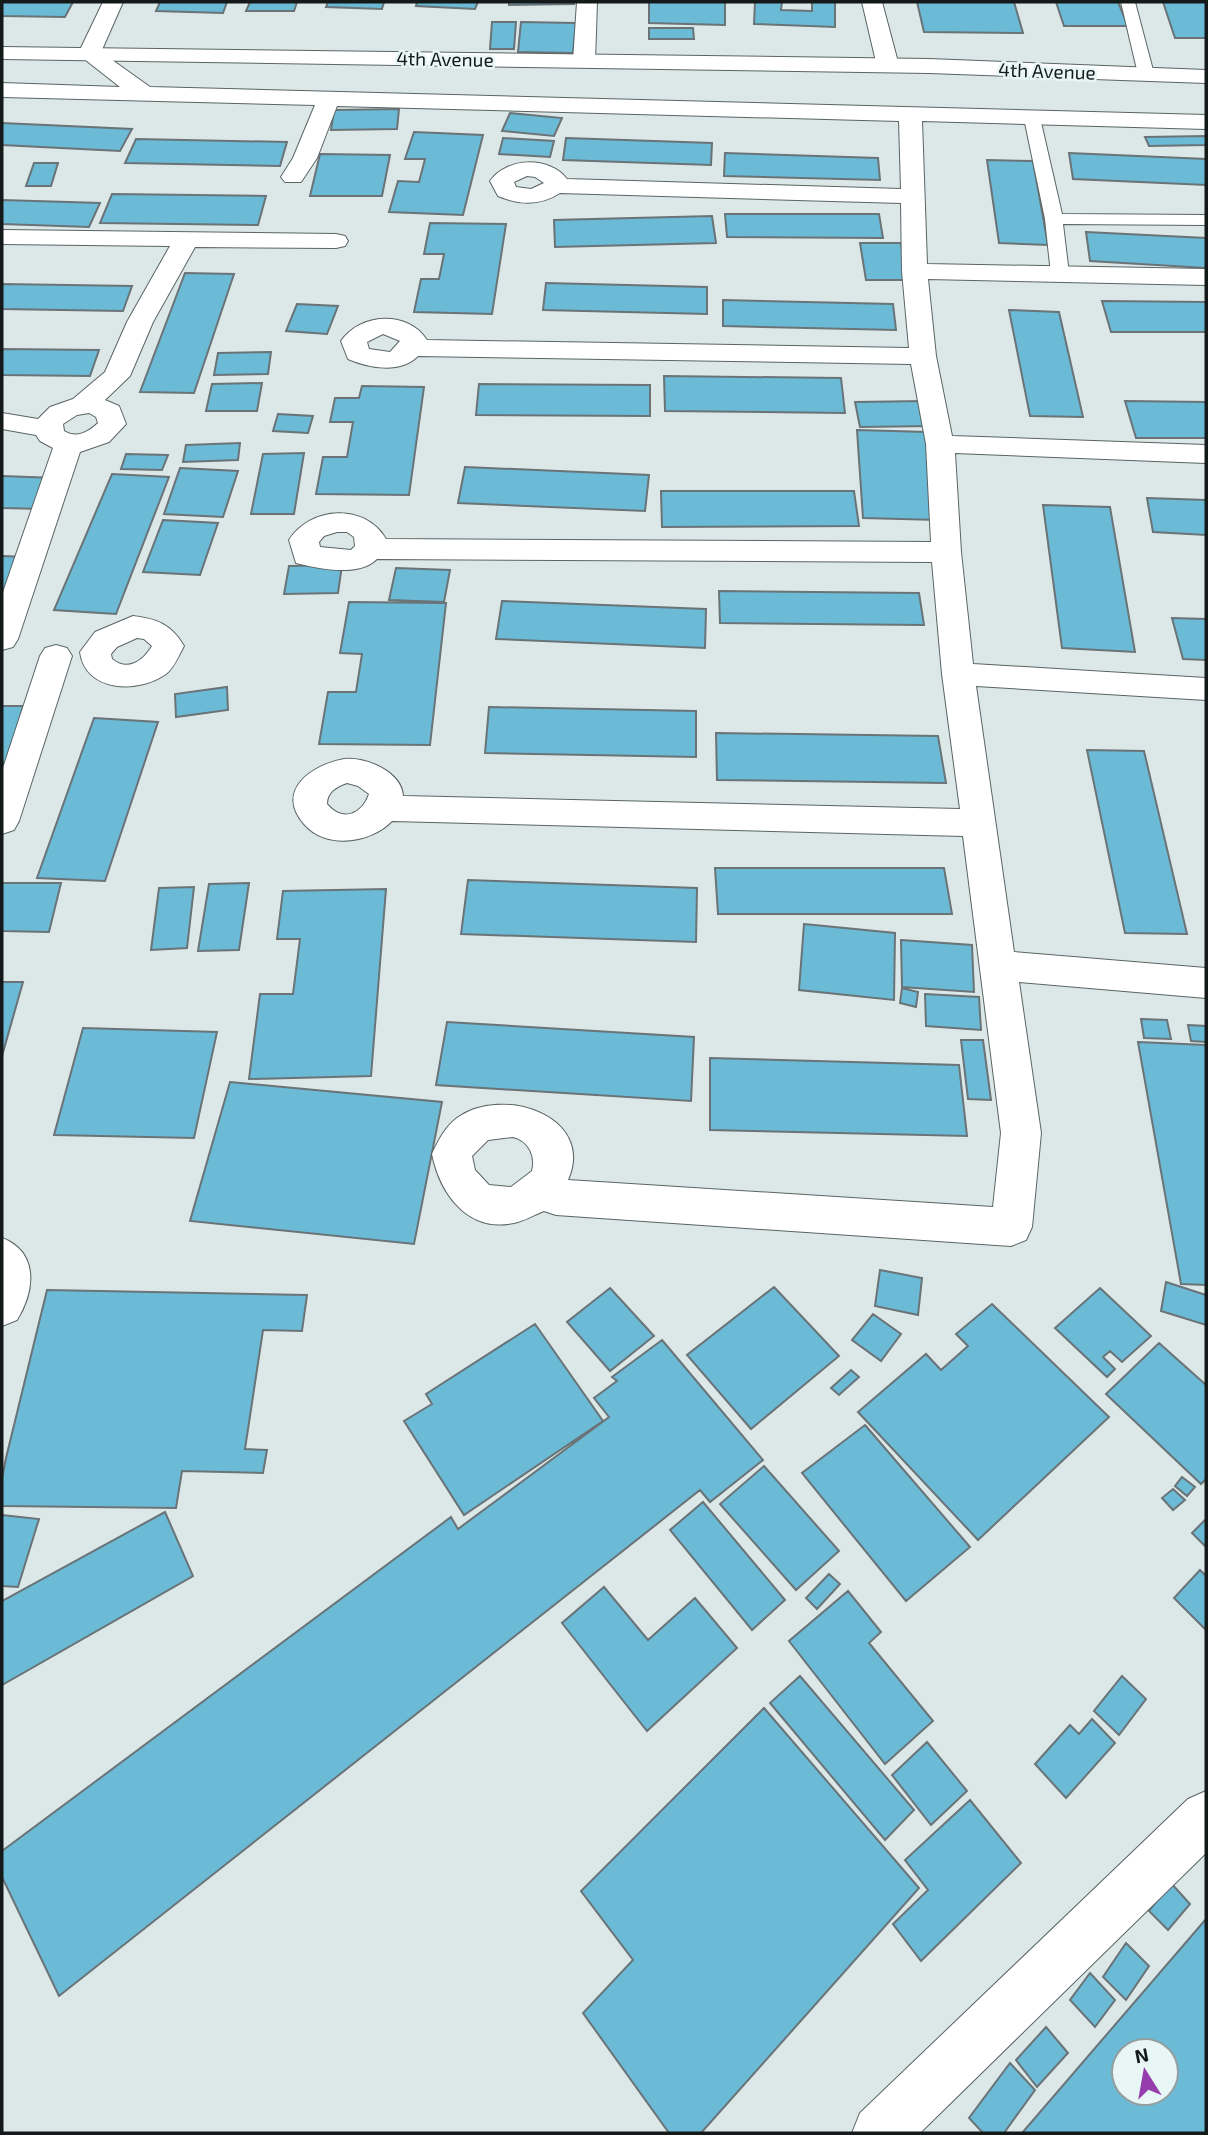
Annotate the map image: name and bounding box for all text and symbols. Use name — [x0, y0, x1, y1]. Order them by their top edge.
street label: 4th Avenue — [396, 46, 494, 71]
street label: 4th Avenue — [998, 57, 1096, 84]
north arrow — [1110, 2037, 1180, 2107]
text: N — [1133, 2042, 1151, 2067]

